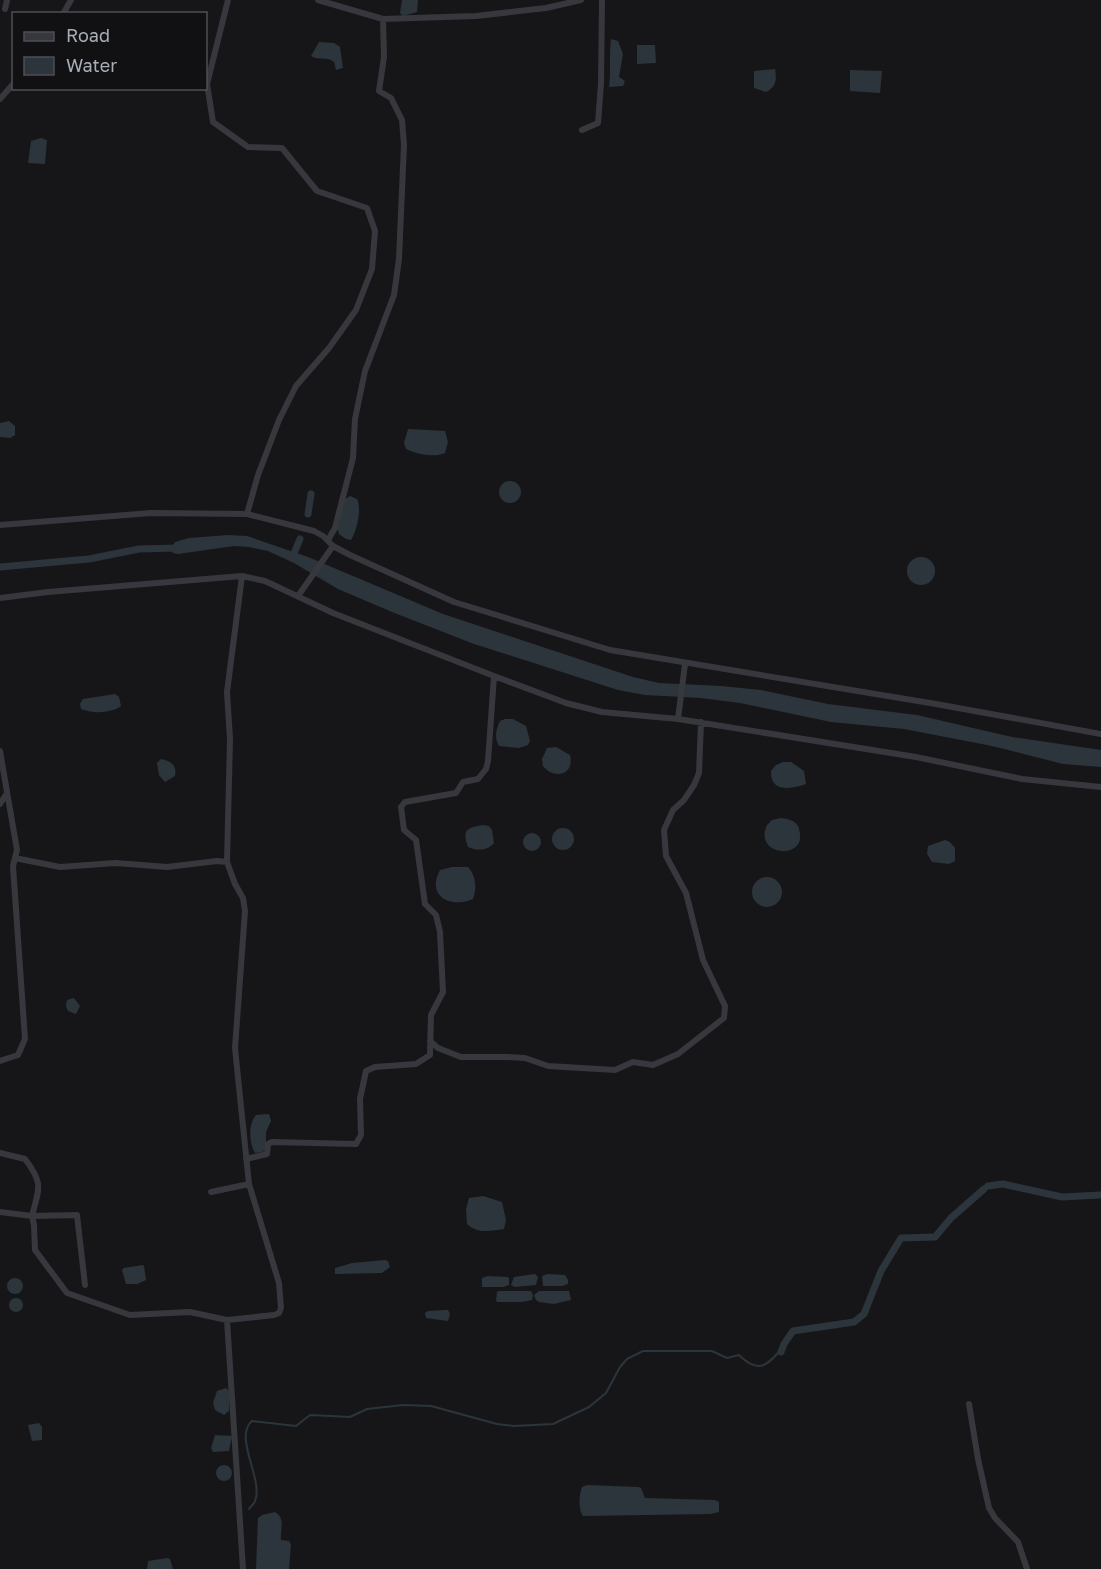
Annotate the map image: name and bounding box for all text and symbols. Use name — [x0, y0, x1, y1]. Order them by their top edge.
legend — [12, 12, 207, 90]
text: Road — [66, 24, 110, 46]
text: Water — [66, 54, 117, 76]

